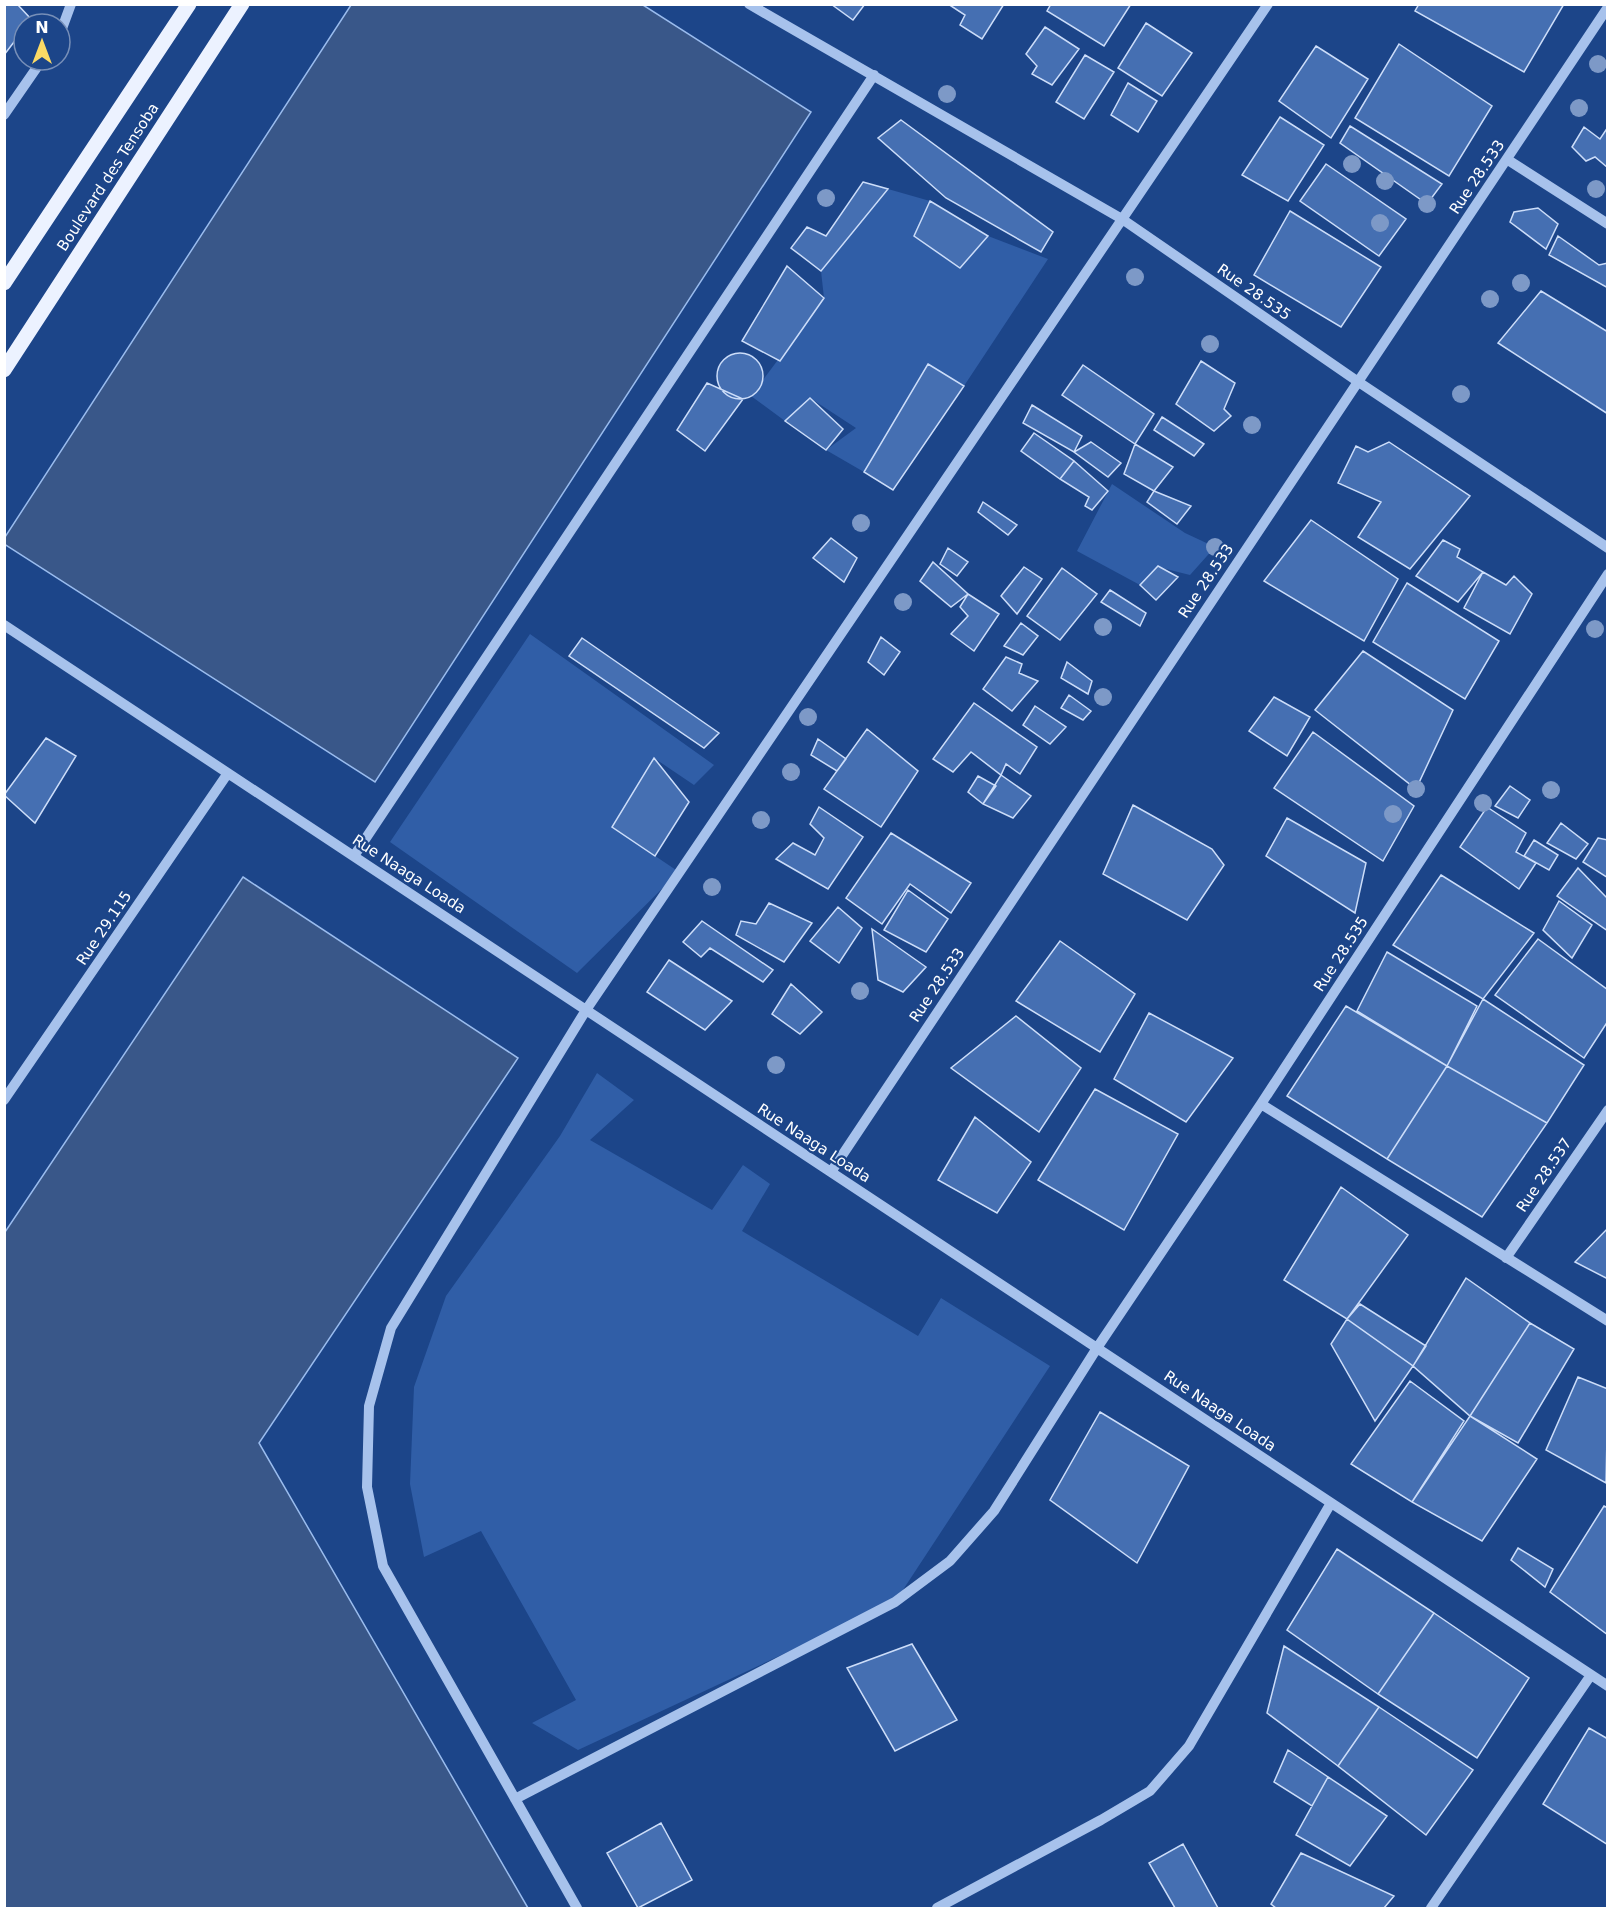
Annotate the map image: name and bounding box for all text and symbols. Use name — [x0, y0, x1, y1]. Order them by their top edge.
north arrow — [12, 12, 72, 72]
text: N — [35, 18, 49, 37]
street label: Boulevard des Tensoba — [53, 100, 163, 254]
street label: Rue 28.533 — [1446, 136, 1508, 218]
street label: Rue 28.535 — [1214, 260, 1294, 324]
street label: Rue 28.533 — [1175, 540, 1237, 622]
street label: Rue Naaga Loada — [349, 831, 469, 917]
street label: Rue 29.115 — [73, 887, 135, 969]
street label: Rue 28.535 — [1310, 913, 1372, 995]
street label: Rue 28.533 — [906, 944, 968, 1026]
street label: Rue Naaga Loada — [754, 1100, 874, 1186]
street label: Rue 28.537 — [1513, 1134, 1575, 1216]
street label: Rue Naaga Loada — [1160, 1367, 1280, 1455]

